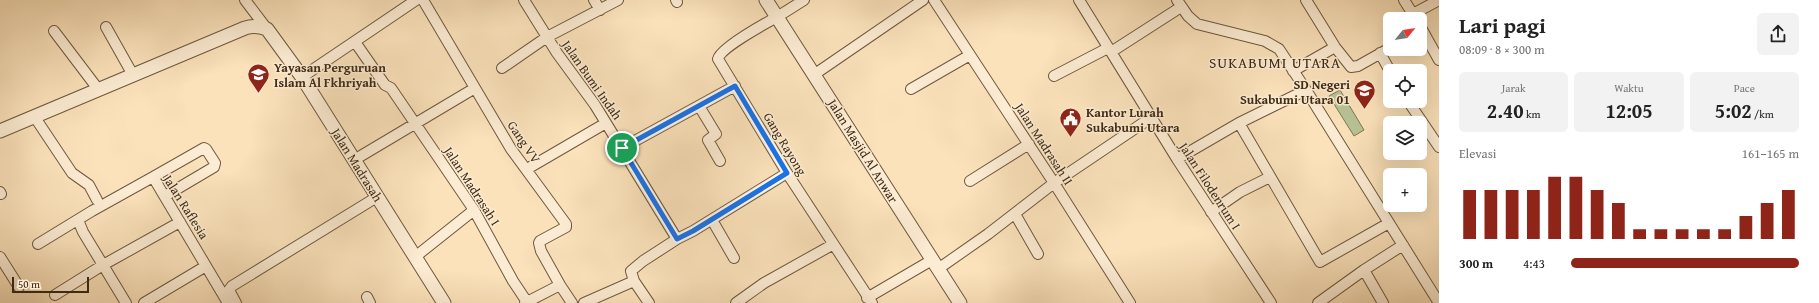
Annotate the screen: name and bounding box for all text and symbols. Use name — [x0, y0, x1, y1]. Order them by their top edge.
text: Lari pagi — [1459, 9, 1546, 41]
north arrow — [1383, 12, 1427, 56]
map controls — [1383, 12, 1427, 212]
button: share — [1757, 13, 1799, 55]
street label: Jalan Bumi Indah — [556, 35, 627, 124]
text: 08:09 · 8 × 300 m — [1459, 40, 1545, 59]
district label: SUKABUMI UTARA — [1209, 52, 1341, 73]
place label: Yayasan Perguruan Islam Al Fkhriyah — [274, 58, 386, 92]
school or university icon: Yayasan Perguruan Islam Al Fkhriyah — [245, 61, 271, 94]
button: locate — [1383, 64, 1427, 108]
place label: SD Negeri Sukabumi Utara 01 — [1240, 75, 1350, 109]
school or university icon: SD Negeri Sukabumi Utara 01 — [1352, 78, 1378, 111]
text: Jarak — [1502, 80, 1526, 96]
text: Waktu — [1614, 80, 1644, 96]
text: Pace — [1734, 80, 1755, 96]
street label: Jalan Masjid Al Anwar — [822, 94, 903, 207]
text: 2.40 — [1487, 96, 1524, 125]
text: 12:05 — [1605, 96, 1653, 125]
text: 5:02 — [1715, 96, 1752, 125]
street label: Jalan Madrasah II — [1009, 97, 1078, 189]
place label: Kantor Lurah Sukabumi Utara — [1086, 103, 1180, 137]
public building icon: Kantor Lurah Sukabumi Utara — [1057, 106, 1083, 139]
text: km — [1524, 106, 1541, 122]
text: /km — [1752, 106, 1774, 122]
street label: Gang Rayong — [759, 109, 812, 180]
button: layers — [1383, 116, 1427, 160]
street label: Gang VV — [503, 117, 545, 167]
street label: Jalan Madrasah — [326, 123, 388, 206]
pin — [605, 131, 639, 165]
icon: arrive — [611, 137, 633, 159]
street label: Jalan Filodenrum I — [1174, 137, 1245, 233]
street label: Jalan Madrasah I — [438, 141, 505, 229]
text: Elevasi — [1459, 144, 1497, 163]
text: 161–165 m — [1742, 144, 1799, 163]
button: + — [1383, 168, 1427, 212]
street label: Jalan Raflesia — [158, 169, 214, 244]
text: 300 m — [1459, 254, 1493, 273]
text: 4:43 — [1523, 254, 1545, 273]
scale bar — [12, 275, 89, 294]
text: 50 m — [18, 276, 40, 292]

